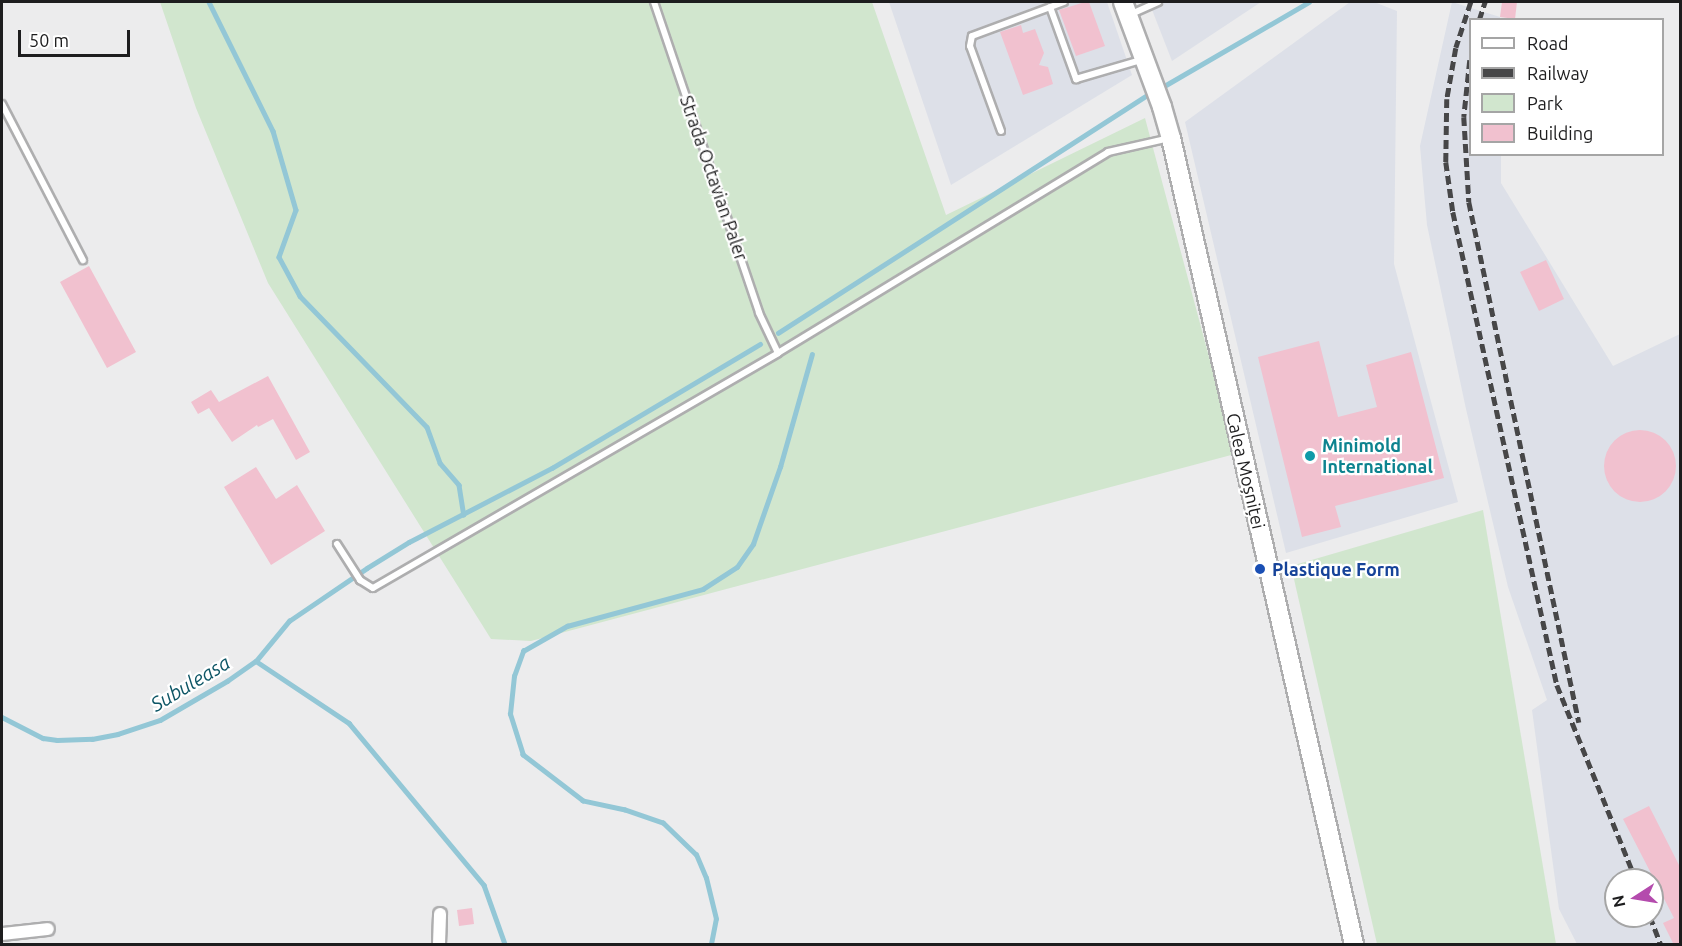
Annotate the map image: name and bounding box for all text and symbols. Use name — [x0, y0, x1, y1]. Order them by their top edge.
scale bar — [21, 18, 134, 56]
legend — [1469, 18, 1664, 156]
text: 50 m — [29, 30, 69, 50]
text: Road — [1527, 33, 1569, 53]
text: Railway — [1527, 63, 1588, 83]
street label: Strada Octavian Paler — [676, 93, 752, 263]
text: Park — [1527, 93, 1563, 113]
text: Building — [1527, 123, 1593, 143]
street label: Calea Moșniței — [1222, 411, 1270, 531]
place label: Minimold International — [1322, 435, 1433, 478]
marker: Minimold International — [1303, 449, 1317, 463]
place label: Plastique Form — [1272, 558, 1400, 580]
marker: Plastique Form — [1253, 562, 1267, 576]
water label: Subuleasa — [146, 650, 234, 716]
north arrow — [1604, 868, 1664, 928]
text: N — [1608, 894, 1628, 909]

